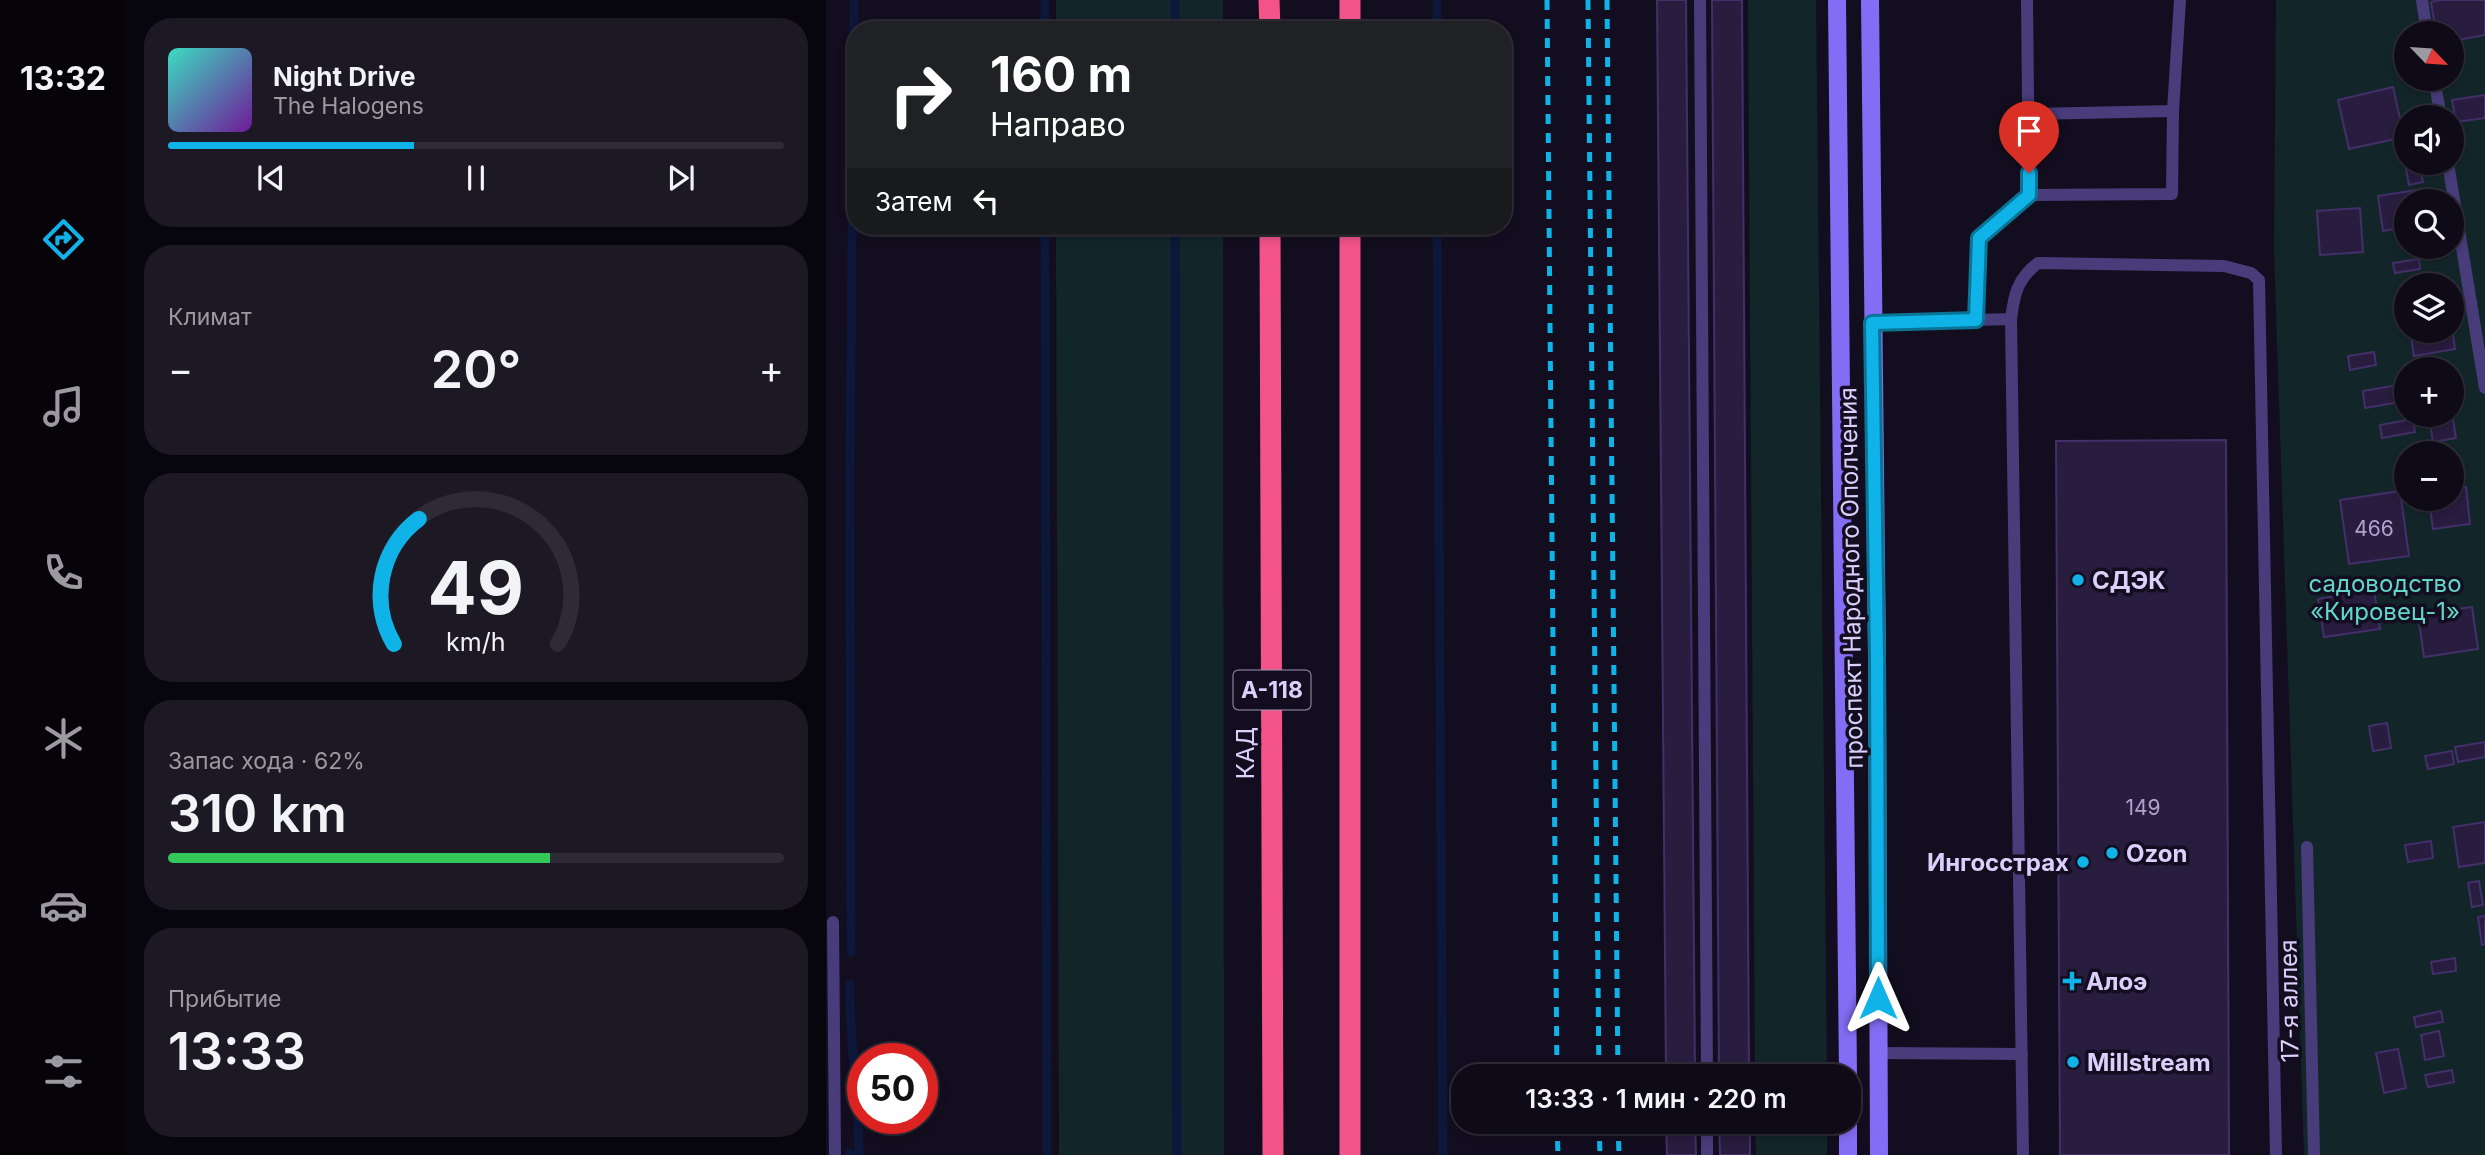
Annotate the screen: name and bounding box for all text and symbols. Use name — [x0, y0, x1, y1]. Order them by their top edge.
north arrow — [2394, 21, 2464, 91]
map controls — [2394, 21, 2464, 511]
text: 160 m — [990, 45, 1132, 104]
icon: right — [875, 49, 966, 140]
text: 13:32 — [20, 59, 106, 98]
text: Night Drive — [273, 61, 415, 92]
text: The Halogens — [273, 92, 424, 120]
pin — [1999, 101, 2059, 173]
text: Направо — [990, 105, 1126, 144]
button: sound — [2394, 105, 2464, 175]
icon: arrive — [2010, 112, 2048, 150]
icon: previous — [252, 159, 290, 197]
icon: pause — [457, 159, 495, 197]
icon: next — [662, 159, 700, 197]
icon: left — [967, 182, 1005, 220]
text: Затем — [875, 186, 953, 217]
button: search — [2394, 189, 2464, 259]
icon: directions — [39, 215, 88, 264]
button: layers — [2394, 273, 2464, 343]
text: Климат — [168, 303, 252, 331]
text: 20° — [431, 338, 521, 401]
text: − — [168, 346, 193, 392]
text: + — [759, 346, 784, 392]
button: + — [2394, 357, 2464, 427]
icon: music — [39, 382, 88, 431]
street label: проспект Народного Ополчения — [1833, 387, 1869, 769]
button: − — [2394, 441, 2464, 511]
house number: 466 — [2354, 516, 2394, 541]
text: 49 — [428, 543, 524, 632]
icon: phone — [39, 548, 88, 597]
place label: СДЭК — [2092, 566, 2166, 595]
park label: садоводство «Кировец-1» — [2308, 569, 2462, 626]
marker: СДЭК — [2070, 572, 2086, 588]
text: km/h — [446, 626, 506, 656]
road number: А-118 — [1234, 670, 1311, 710]
icon: climate — [39, 714, 88, 763]
street label: КАД — [1231, 727, 1260, 779]
text: Запас хода · 62% — [168, 747, 365, 775]
text: 310 km — [168, 782, 347, 845]
house number: 149 — [2125, 795, 2161, 820]
place label: Ozon — [2126, 839, 2187, 868]
marker: Ozon — [2104, 845, 2120, 861]
place label: Ингосстрах — [1927, 848, 2069, 877]
marker: Ингосстрах — [2075, 854, 2091, 870]
icon: car — [39, 881, 88, 930]
street label: 17-я аллея — [2273, 939, 2305, 1063]
position arrow — [1841, 961, 1915, 1035]
place label: Алоэ — [2086, 967, 2147, 996]
marker: Алоэ — [2064, 973, 2080, 989]
text: Прибытие — [168, 985, 281, 1013]
text: 13:33 — [168, 1020, 306, 1083]
speed limit sign: 50 — [847, 1043, 938, 1134]
icon: filters — [39, 1047, 88, 1096]
place label: Millstream — [2087, 1048, 2211, 1077]
marker: Millstream — [2065, 1054, 2081, 1070]
text: 13:33 · 1 мин · 220 m — [1525, 1083, 1787, 1114]

